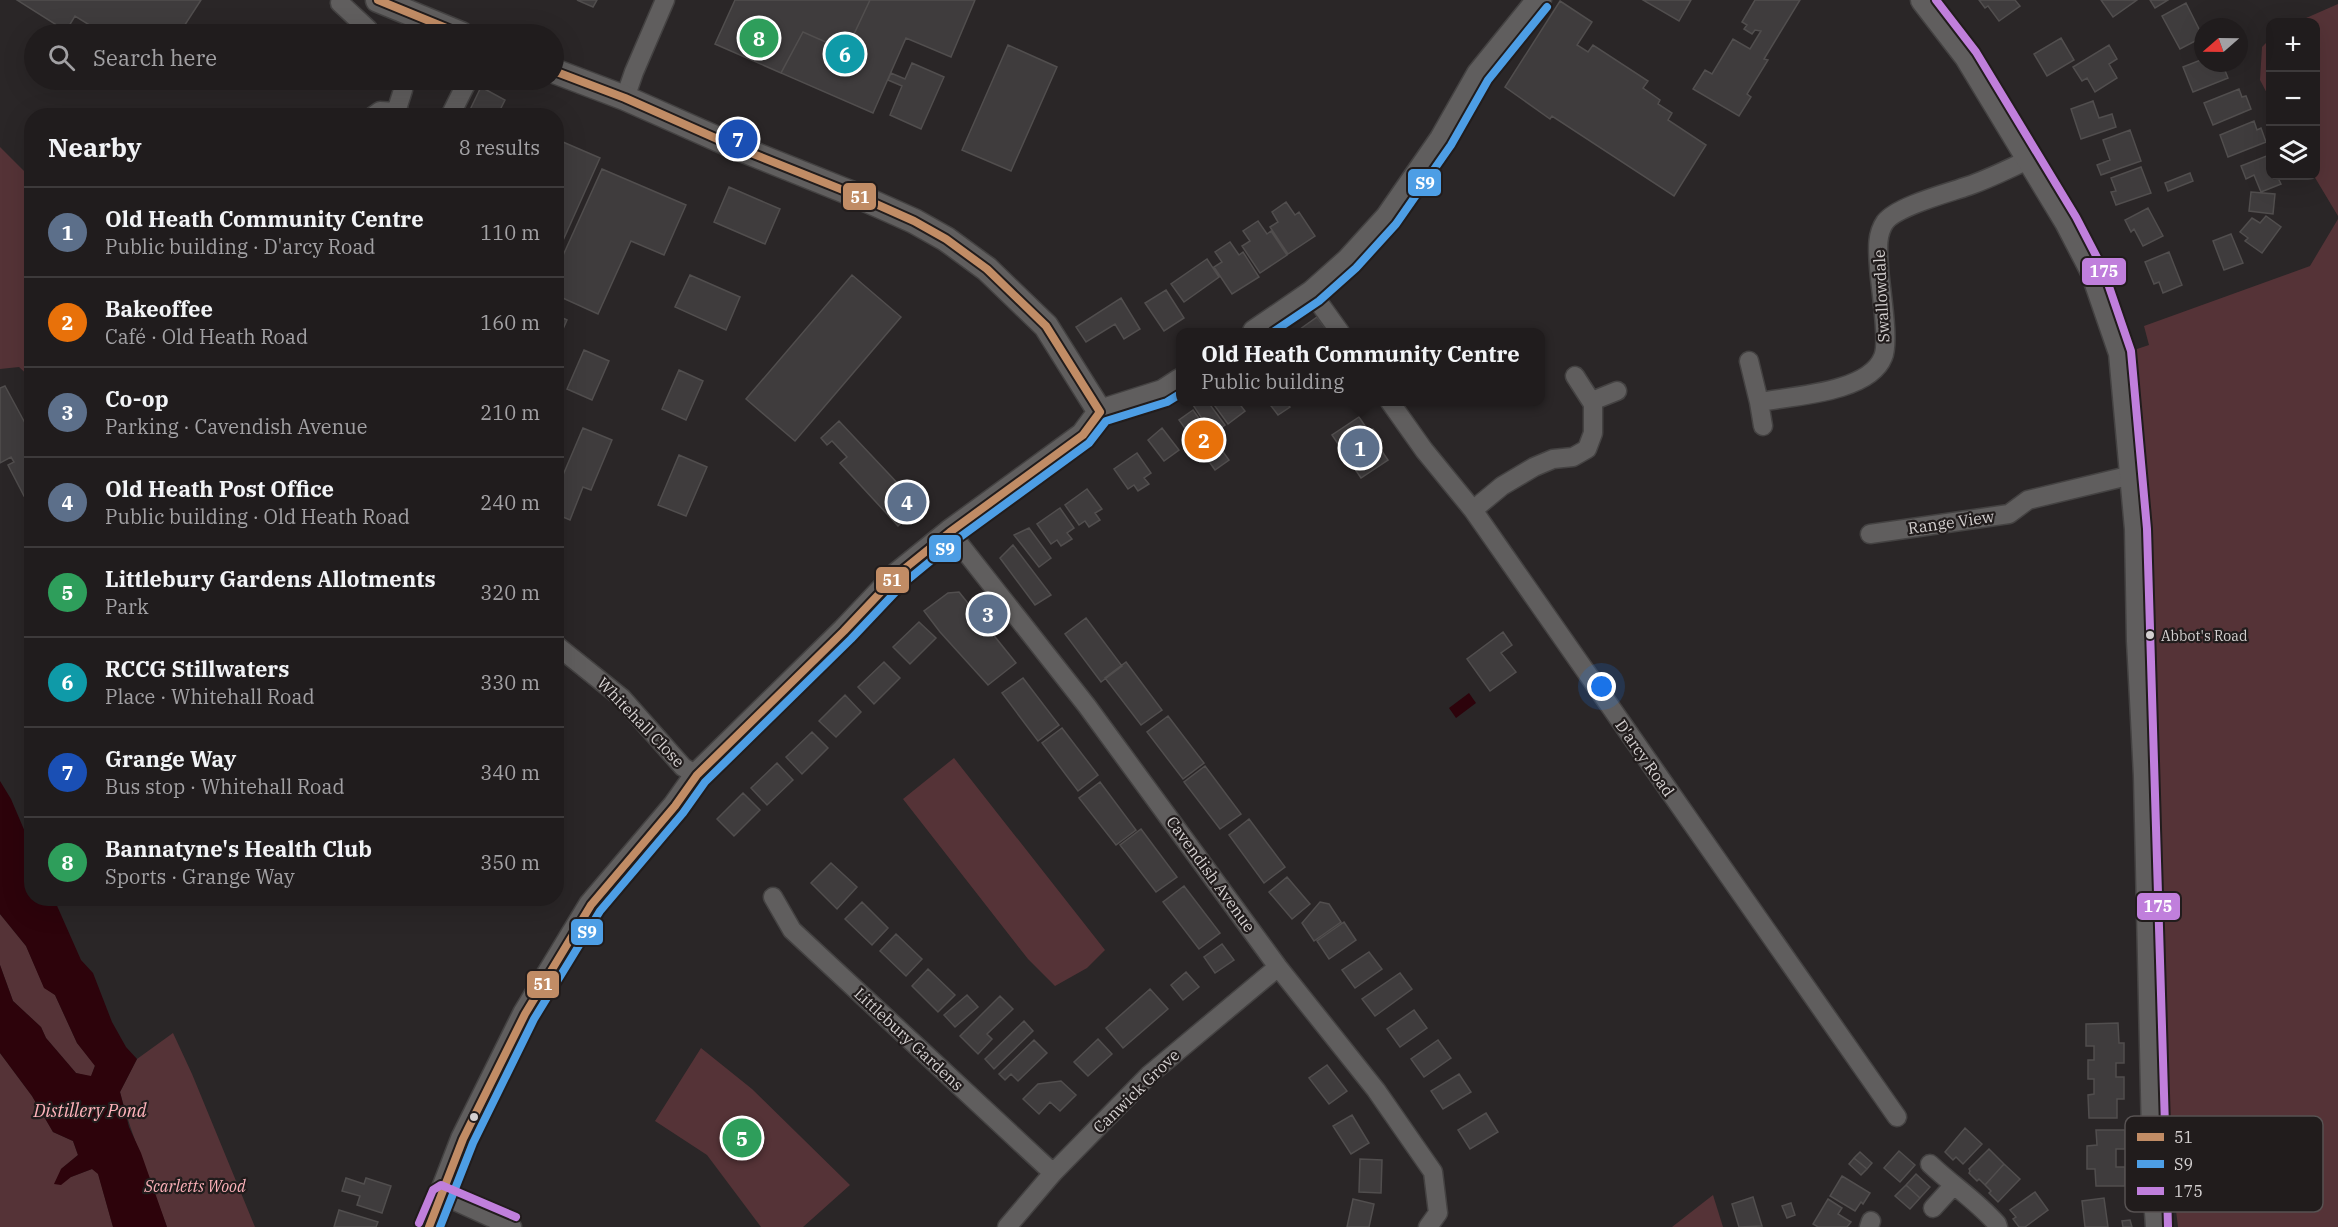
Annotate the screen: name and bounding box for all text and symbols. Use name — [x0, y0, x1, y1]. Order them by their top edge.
pin: 8 — [740, 15, 778, 60]
north arrow — [2194, 18, 2248, 72]
map controls — [2266, 18, 2320, 180]
button: + — [2266, 18, 2320, 72]
search box — [24, 24, 564, 90]
pin: 6 — [826, 32, 864, 76]
icon: search — [45, 41, 78, 74]
text: Search here — [93, 43, 217, 72]
button: − — [2266, 72, 2320, 126]
pin: 7 — [718, 116, 758, 162]
button: layers — [2266, 126, 2320, 180]
text: Nearby — [48, 130, 142, 164]
text: 8 results — [459, 134, 540, 161]
line badge: S9 — [1407, 168, 1442, 197]
text: S9 — [1415, 173, 1435, 193]
line badge: 51 — [842, 182, 877, 211]
text: 51 — [850, 187, 870, 207]
text: Old Heath Community Centre — [105, 204, 424, 233]
text: 1 — [62, 219, 74, 246]
text: 110 m — [480, 219, 540, 246]
text: Public building · D'arcy Road — [105, 233, 375, 260]
street label: Swallowdale — [1869, 249, 1893, 343]
line badge: 175 — [2081, 257, 2127, 286]
text: 175 — [2090, 261, 2118, 281]
text: Bakeoffee — [105, 294, 213, 323]
text: 2 — [62, 309, 74, 336]
text: 160 m — [480, 309, 540, 336]
text: Café · Old Heath Road — [105, 323, 308, 350]
popup — [1176, 328, 1545, 406]
text: Old Heath Community Centre — [1201, 339, 1520, 368]
text: Public building — [1201, 368, 1344, 395]
text: Co-op — [105, 384, 169, 413]
text: 3 — [62, 399, 74, 426]
text: 210 m — [480, 399, 540, 426]
text: Parking · Cavendish Avenue — [105, 413, 367, 440]
pin: 2 — [1184, 418, 1224, 462]
pin: 1 — [1340, 426, 1380, 470]
text: Old Heath Post Office — [105, 474, 334, 503]
pin: 4 — [888, 480, 926, 524]
text: 4 — [62, 489, 74, 516]
text: 240 m — [480, 489, 540, 516]
text: Public building · Old Heath Road — [105, 503, 410, 530]
street label: Range View — [1907, 506, 1996, 538]
line badge: S9 — [928, 534, 962, 563]
text: S9 — [935, 539, 955, 559]
text: Littlebury Gardens Allotments — [105, 564, 436, 593]
line badge: 51 — [875, 566, 910, 594]
text: 51 — [882, 570, 902, 590]
text: 5 — [62, 579, 74, 606]
text: 320 m — [480, 579, 540, 606]
pin: 3 — [968, 592, 1008, 636]
text: Park — [105, 593, 149, 620]
place label: Abbot's Road — [2161, 627, 2248, 645]
marker: Abbot's Road — [2144, 629, 2156, 641]
text: RCCG Stillwaters — [105, 654, 289, 683]
text: 6 — [62, 669, 74, 696]
text: 330 m — [480, 669, 540, 696]
your location — [1587, 672, 1616, 701]
street label: Whitehall Close — [593, 673, 689, 771]
text: Place · Whitehall Road — [105, 683, 315, 710]
street label: D'arcy Road — [1611, 716, 1679, 801]
text: Grange Way — [105, 744, 236, 773]
text: 7 — [62, 759, 74, 786]
text: 340 m — [480, 759, 540, 786]
text: Bus stop · Whitehall Road — [105, 773, 345, 800]
street label: Cavendish Avenue — [1162, 812, 1260, 936]
text: Bannatyne's Health Club — [105, 834, 372, 863]
text: 8 — [62, 849, 74, 876]
text: 350 m — [480, 849, 540, 876]
text: Sports · Grange Way — [105, 863, 295, 890]
line badge: 175 — [2136, 892, 2181, 921]
text: 175 — [2144, 896, 2172, 916]
line badge: S9 — [570, 918, 604, 946]
text: S9 — [577, 922, 597, 942]
line badge: 51 — [526, 970, 560, 999]
text: 51 — [533, 974, 553, 994]
street label: Littlebury Gardens — [850, 983, 968, 1095]
street label: Canwick Grove — [1089, 1045, 1183, 1137]
water label: Distillery Pond — [32, 1099, 147, 1122]
unlabelled marker — [468, 1111, 480, 1123]
pin: 5 — [722, 1116, 762, 1160]
legend — [2125, 1116, 2323, 1212]
text: 51 — [2174, 1127, 2193, 1147]
text: S9 — [2174, 1154, 2193, 1174]
park label: Scarletts Wood — [143, 1176, 246, 1196]
text: 175 — [2174, 1181, 2203, 1201]

